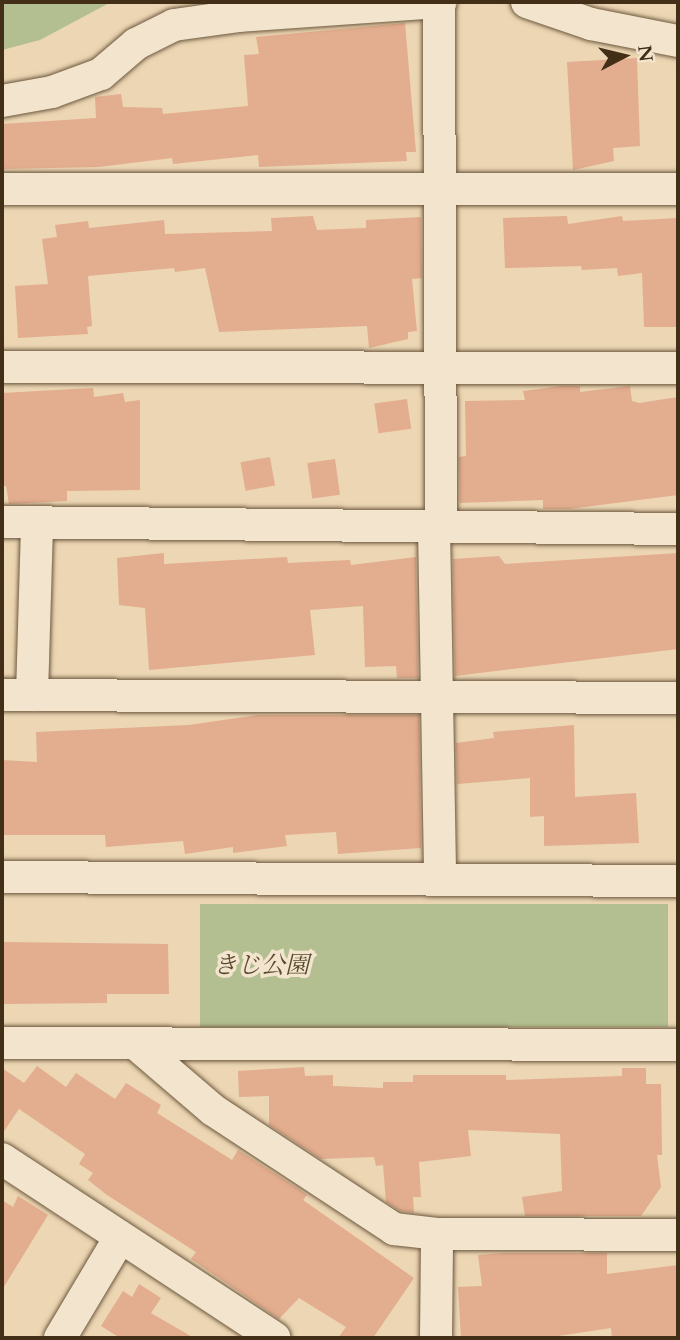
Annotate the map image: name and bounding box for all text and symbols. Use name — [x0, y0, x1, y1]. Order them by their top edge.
north arrow — [589, 21, 659, 91]
text: N — [631, 44, 659, 63]
park label: きじ公園 — [213, 952, 309, 980]

